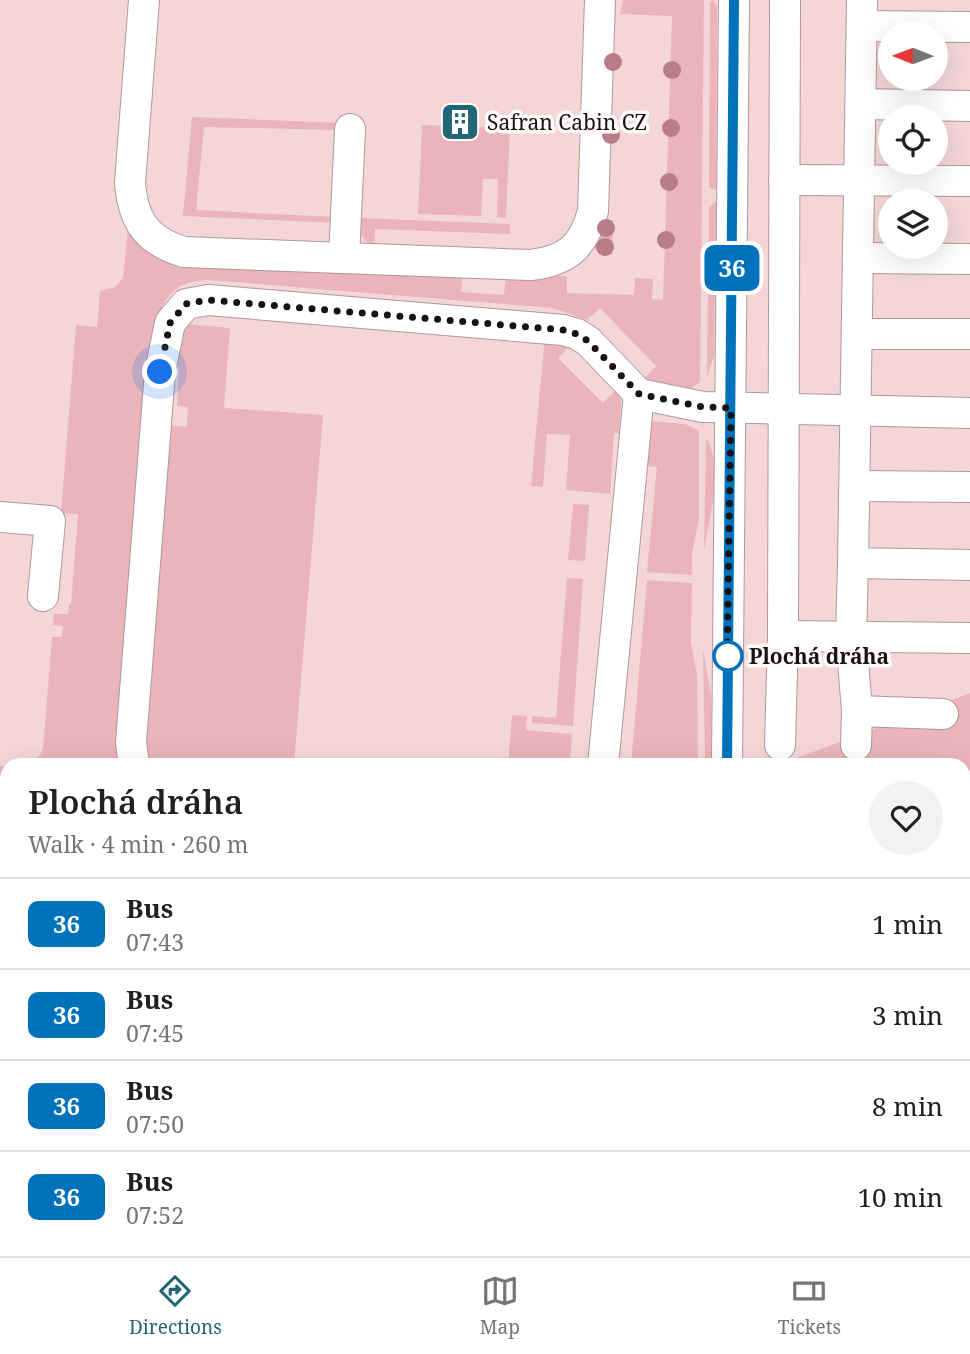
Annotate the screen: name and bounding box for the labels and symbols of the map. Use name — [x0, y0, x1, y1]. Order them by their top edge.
north arrow — [878, 21, 948, 91]
building icon: Safran Cabin CZ — [439, 101, 481, 143]
place label: Safran Cabin CZ — [487, 108, 647, 136]
line badge: 36 — [700, 245, 764, 291]
your location — [142, 354, 177, 389]
marker: Plochá dráha — [713, 641, 743, 671]
place label: Plochá dráha — [749, 642, 889, 670]

